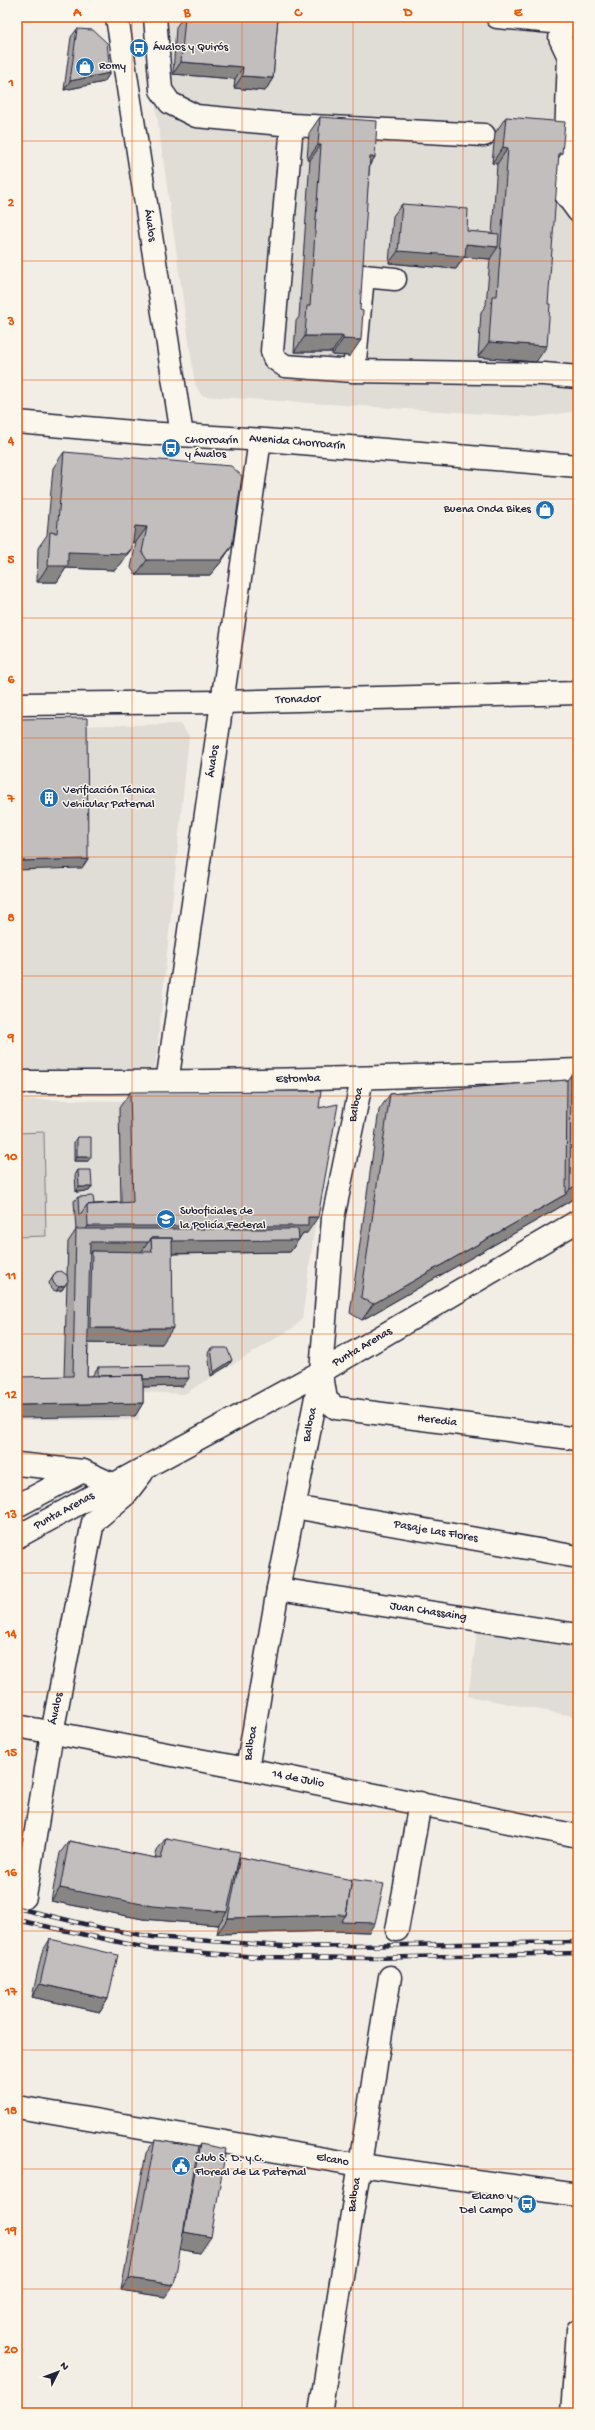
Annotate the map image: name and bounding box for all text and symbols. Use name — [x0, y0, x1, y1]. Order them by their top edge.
text: A — [72, 6, 82, 21]
text: B — [183, 6, 192, 21]
text: C — [293, 6, 303, 21]
text: D — [403, 6, 413, 21]
text: E — [514, 6, 523, 21]
bus stop icon: Ávalos y Quirós — [128, 37, 150, 59]
place label: Ávalos y Quirós — [153, 41, 229, 55]
shop icon: Romy — [74, 56, 96, 78]
place label: Romy — [99, 60, 126, 74]
text: 1 — [7, 76, 14, 91]
text: 2 — [8, 196, 15, 211]
street label: Ávalos — [140, 208, 159, 243]
text: 3 — [7, 315, 15, 330]
street label: Avenida Chorroarín — [249, 432, 346, 454]
text: 4 — [7, 434, 15, 449]
place label: Chorroarín y Ávalos — [185, 434, 238, 462]
bus stop icon: Chorroarín y Ávalos — [160, 437, 182, 459]
shop icon: Buena Onda Bikes — [534, 499, 556, 521]
place label: Buena Onda Bikes — [443, 503, 532, 517]
text: 5 — [8, 553, 15, 568]
text: 6 — [8, 673, 15, 688]
street label: Tronador — [274, 692, 322, 708]
street label: Ávalos — [204, 744, 223, 778]
place label: Verificación Técnica Vehicular Paternal — [62, 784, 155, 812]
building icon: Verificación Técnica Vehicular Paternal — [38, 787, 60, 809]
text: 7 — [7, 792, 16, 807]
text: 8 — [7, 911, 15, 926]
text: 9 — [7, 1031, 15, 1046]
street label: Estomba — [276, 1072, 321, 1087]
street label: Balboa — [346, 1086, 367, 1124]
text: 10 — [4, 1150, 18, 1165]
place label: Suboficiales de la Policía Federal — [180, 1205, 266, 1233]
school or university icon: Suboficiales de la Policía Federal — [155, 1208, 177, 1230]
text: 11 — [5, 1269, 16, 1284]
street label: Punta Arenas — [329, 1324, 395, 1371]
text: 12 — [4, 1388, 17, 1403]
street label: Balboa — [300, 1406, 321, 1444]
street label: Heredia — [416, 1411, 458, 1430]
street label: Punta Arenas — [31, 1489, 98, 1534]
text: 13 — [4, 1508, 17, 1523]
street label: Pasaje Las Flores — [392, 1518, 480, 1546]
street label: Juan Chassaing — [389, 1599, 468, 1625]
text: 14 — [4, 1627, 18, 1642]
street label: Ávalos — [47, 1691, 67, 1726]
street label: Balboa — [241, 1725, 261, 1763]
text: 15 — [4, 1746, 17, 1761]
street label: 14 de Julio — [270, 1767, 325, 1791]
text: 16 — [4, 1866, 17, 1881]
text: 17 — [4, 1985, 18, 2000]
text: 18 — [4, 2104, 17, 2119]
street label: Elcano — [315, 2151, 350, 2170]
place label: Club S. D. y C. Floreal de La Paternal — [194, 2152, 307, 2180]
public building icon: Club S. D. y C. Floreal de La Paternal — [170, 2155, 192, 2177]
street label: Balboa — [345, 2176, 365, 2214]
place label: Elcano y Del Campo — [459, 2190, 513, 2218]
bus stop icon: Elcano y Del Campo — [516, 2193, 538, 2215]
text: 19 — [4, 2224, 17, 2239]
text: 20 — [4, 2343, 18, 2358]
north arrow — [38, 2352, 78, 2392]
text: N — [57, 2360, 71, 2373]

